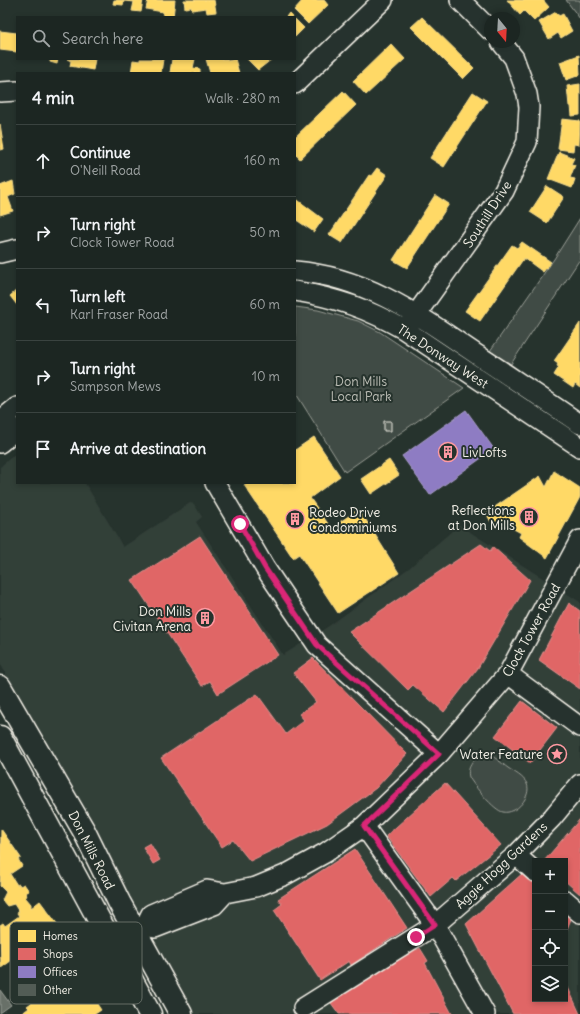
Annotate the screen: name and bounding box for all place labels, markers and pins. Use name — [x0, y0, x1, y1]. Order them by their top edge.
building icon: LivLofts — [437, 441, 459, 463]
place label: LivLofts — [462, 444, 507, 461]
place label: Reflections at Don Mills — [448, 502, 515, 534]
place label: Rodeo Drive Condominiums — [309, 504, 397, 536]
building icon: Reflections at Don Mills — [518, 506, 540, 528]
building icon: Rodeo Drive Condominiums — [284, 508, 306, 530]
place label: Don Mills Civitan Arena — [113, 603, 191, 635]
building icon: Don Mills Civitan Arena — [194, 607, 216, 629]
place icon: Water Feature — [546, 743, 568, 765]
place label: Water Feature — [460, 746, 543, 763]

